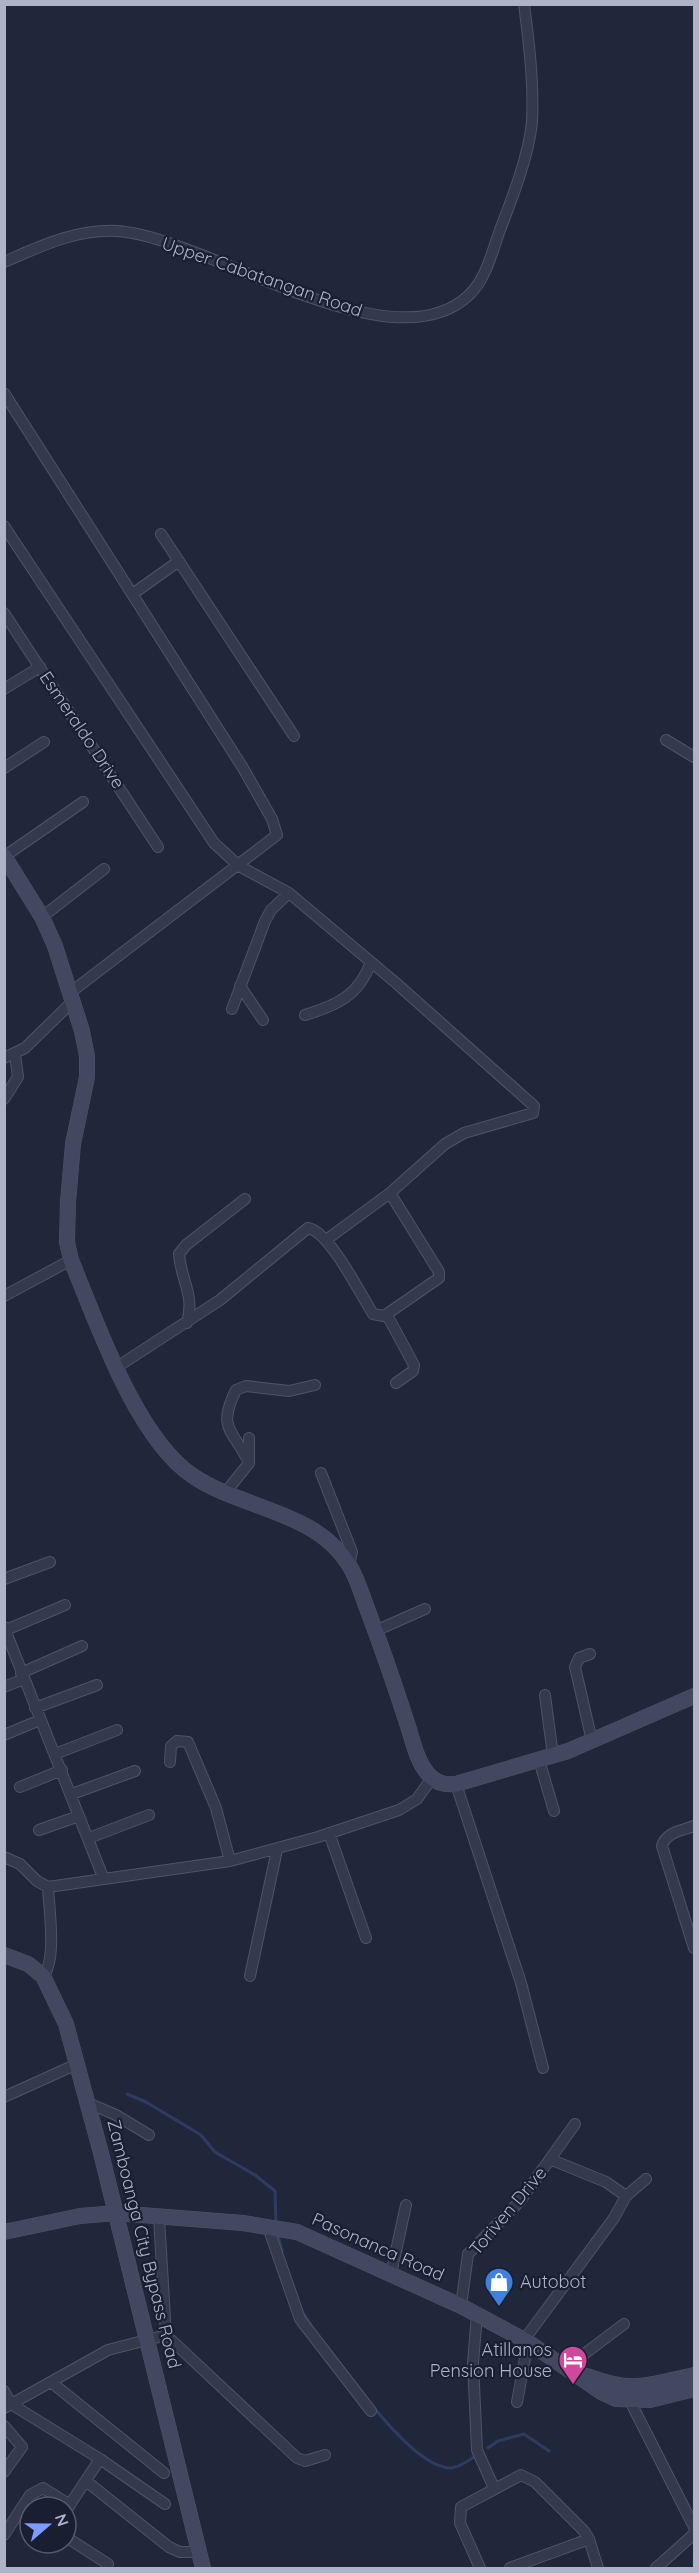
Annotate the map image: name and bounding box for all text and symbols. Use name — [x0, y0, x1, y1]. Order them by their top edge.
street label: Upper Cabatangan Road — [159, 231, 365, 322]
street label: Esmeraldo Drive — [35, 667, 130, 793]
street label: Zamboanga City Bypass Road — [102, 2117, 187, 2371]
street label: Toriven Drive — [464, 2162, 551, 2260]
street label: Pasonanca Road — [308, 2207, 448, 2286]
shop icon: Autobot — [483, 2266, 515, 2308]
place label: Autobot — [520, 2270, 586, 2293]
place label: Atillanos Pension House — [430, 2338, 552, 2382]
hotel icon: Atillanos Pension House — [557, 2344, 589, 2386]
north arrow — [18, 2495, 78, 2555]
text: N — [51, 2511, 74, 2529]

